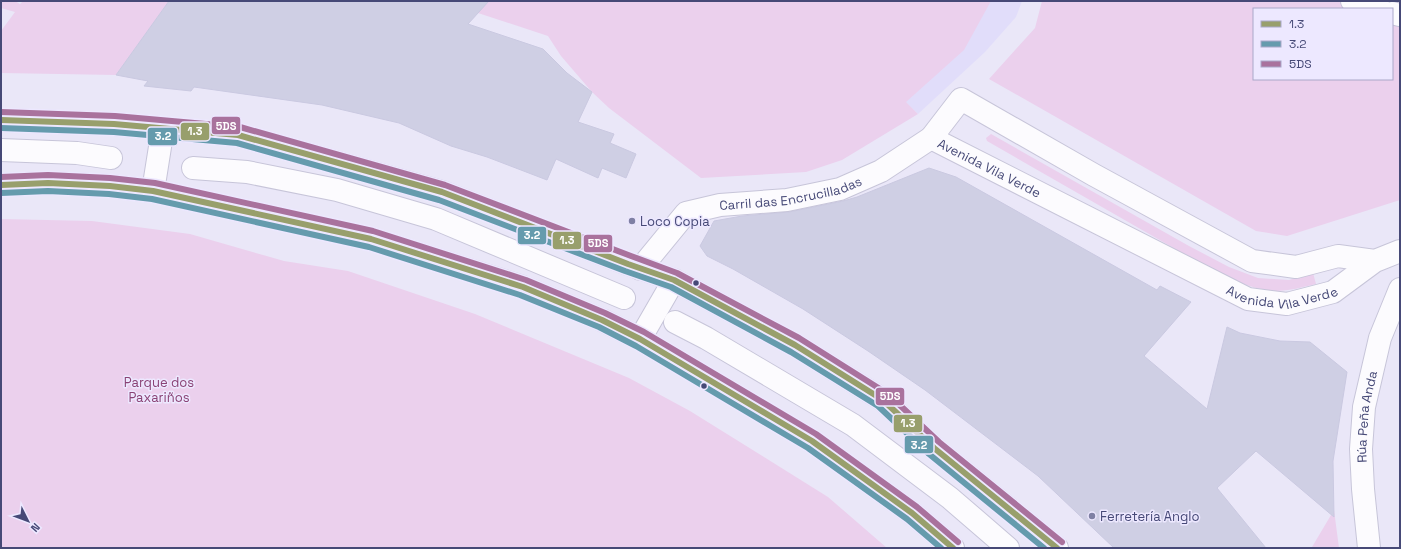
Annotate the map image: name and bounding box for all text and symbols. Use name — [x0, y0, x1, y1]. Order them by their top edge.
legend — [1253, 8, 1393, 80]
text: 1.3 — [1289, 16, 1304, 32]
text: 3.2 — [1289, 36, 1307, 52]
text: 5DS — [1289, 56, 1312, 72]
line badge: 5DS — [211, 116, 241, 135]
text: 5DS — [216, 119, 237, 133]
line badge: 1.3 — [180, 122, 210, 141]
text: 1.3 — [188, 124, 203, 138]
line badge: 3.2 — [147, 127, 178, 146]
text: 3.2 — [155, 129, 172, 143]
street label: Avenida Vila Verde — [935, 135, 1044, 201]
street label: Carril das Encrucilladas — [719, 173, 864, 214]
place label: Loco Copia — [640, 213, 710, 230]
marker: Loco Copia — [627, 216, 637, 226]
line badge: 3.2 — [517, 226, 547, 245]
text: 3.2 — [524, 228, 541, 242]
line badge: 1.3 — [552, 231, 582, 250]
text: 1.3 — [560, 233, 575, 247]
line badge: 5DS — [583, 234, 613, 253]
text: 5DS — [588, 236, 609, 250]
unlabelled marker — [691, 278, 701, 288]
street label: Avenida Vila Verde — [1225, 278, 1339, 294]
text: Avenida Vila Verde — [1224, 282, 1342, 313]
street label: Rúa Peña Anda — [1353, 369, 1381, 463]
park label: Parque dos Paxariños — [124, 374, 194, 406]
unlabelled marker — [699, 381, 709, 391]
line badge: 5DS — [875, 387, 905, 406]
text: 5DS — [880, 389, 901, 403]
line badge: 1.3 — [893, 414, 923, 433]
text: 1.3 — [901, 416, 916, 430]
line badge: 3.2 — [904, 435, 934, 454]
text: 3.2 — [911, 438, 928, 452]
north arrow — [8, 501, 48, 541]
place label: Ferretería Anglo — [1100, 508, 1200, 525]
marker: Ferretería Anglo — [1087, 511, 1097, 521]
text: N — [28, 520, 43, 535]

